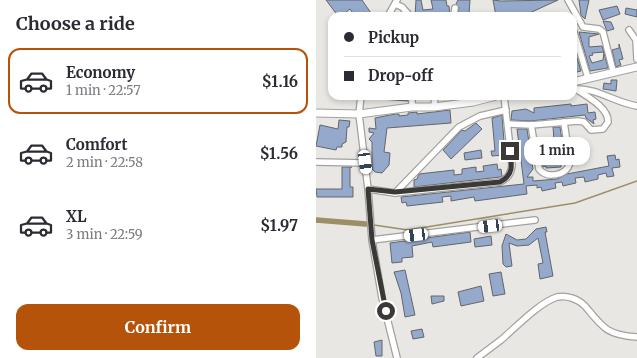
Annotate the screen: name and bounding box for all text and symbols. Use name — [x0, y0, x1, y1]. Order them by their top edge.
text: Choose a ride — [16, 12, 135, 35]
text: Pickup — [368, 28, 419, 47]
icon: car — [18, 63, 54, 99]
text: Economy — [66, 63, 135, 82]
text: Drop-off — [368, 66, 433, 85]
text: $1.16 — [262, 72, 298, 91]
text: 1 min · 22:57 — [66, 82, 141, 99]
icon: car — [18, 135, 54, 171]
text: Comfort — [66, 135, 127, 154]
callout: 1 min — [524, 137, 590, 165]
route end — [501, 142, 519, 160]
text: 1 min — [539, 142, 575, 159]
text: $1.56 — [260, 144, 298, 163]
car — [357, 149, 373, 175]
text: 2 min · 22:58 — [66, 154, 143, 171]
icon: car — [18, 207, 54, 243]
text: XL — [66, 207, 87, 226]
text: $1.97 — [260, 216, 298, 235]
car — [477, 219, 503, 233]
text: 3 min · 22:59 — [66, 226, 143, 243]
car — [403, 228, 429, 242]
route start — [377, 302, 395, 320]
button: Confirm — [16, 304, 300, 350]

